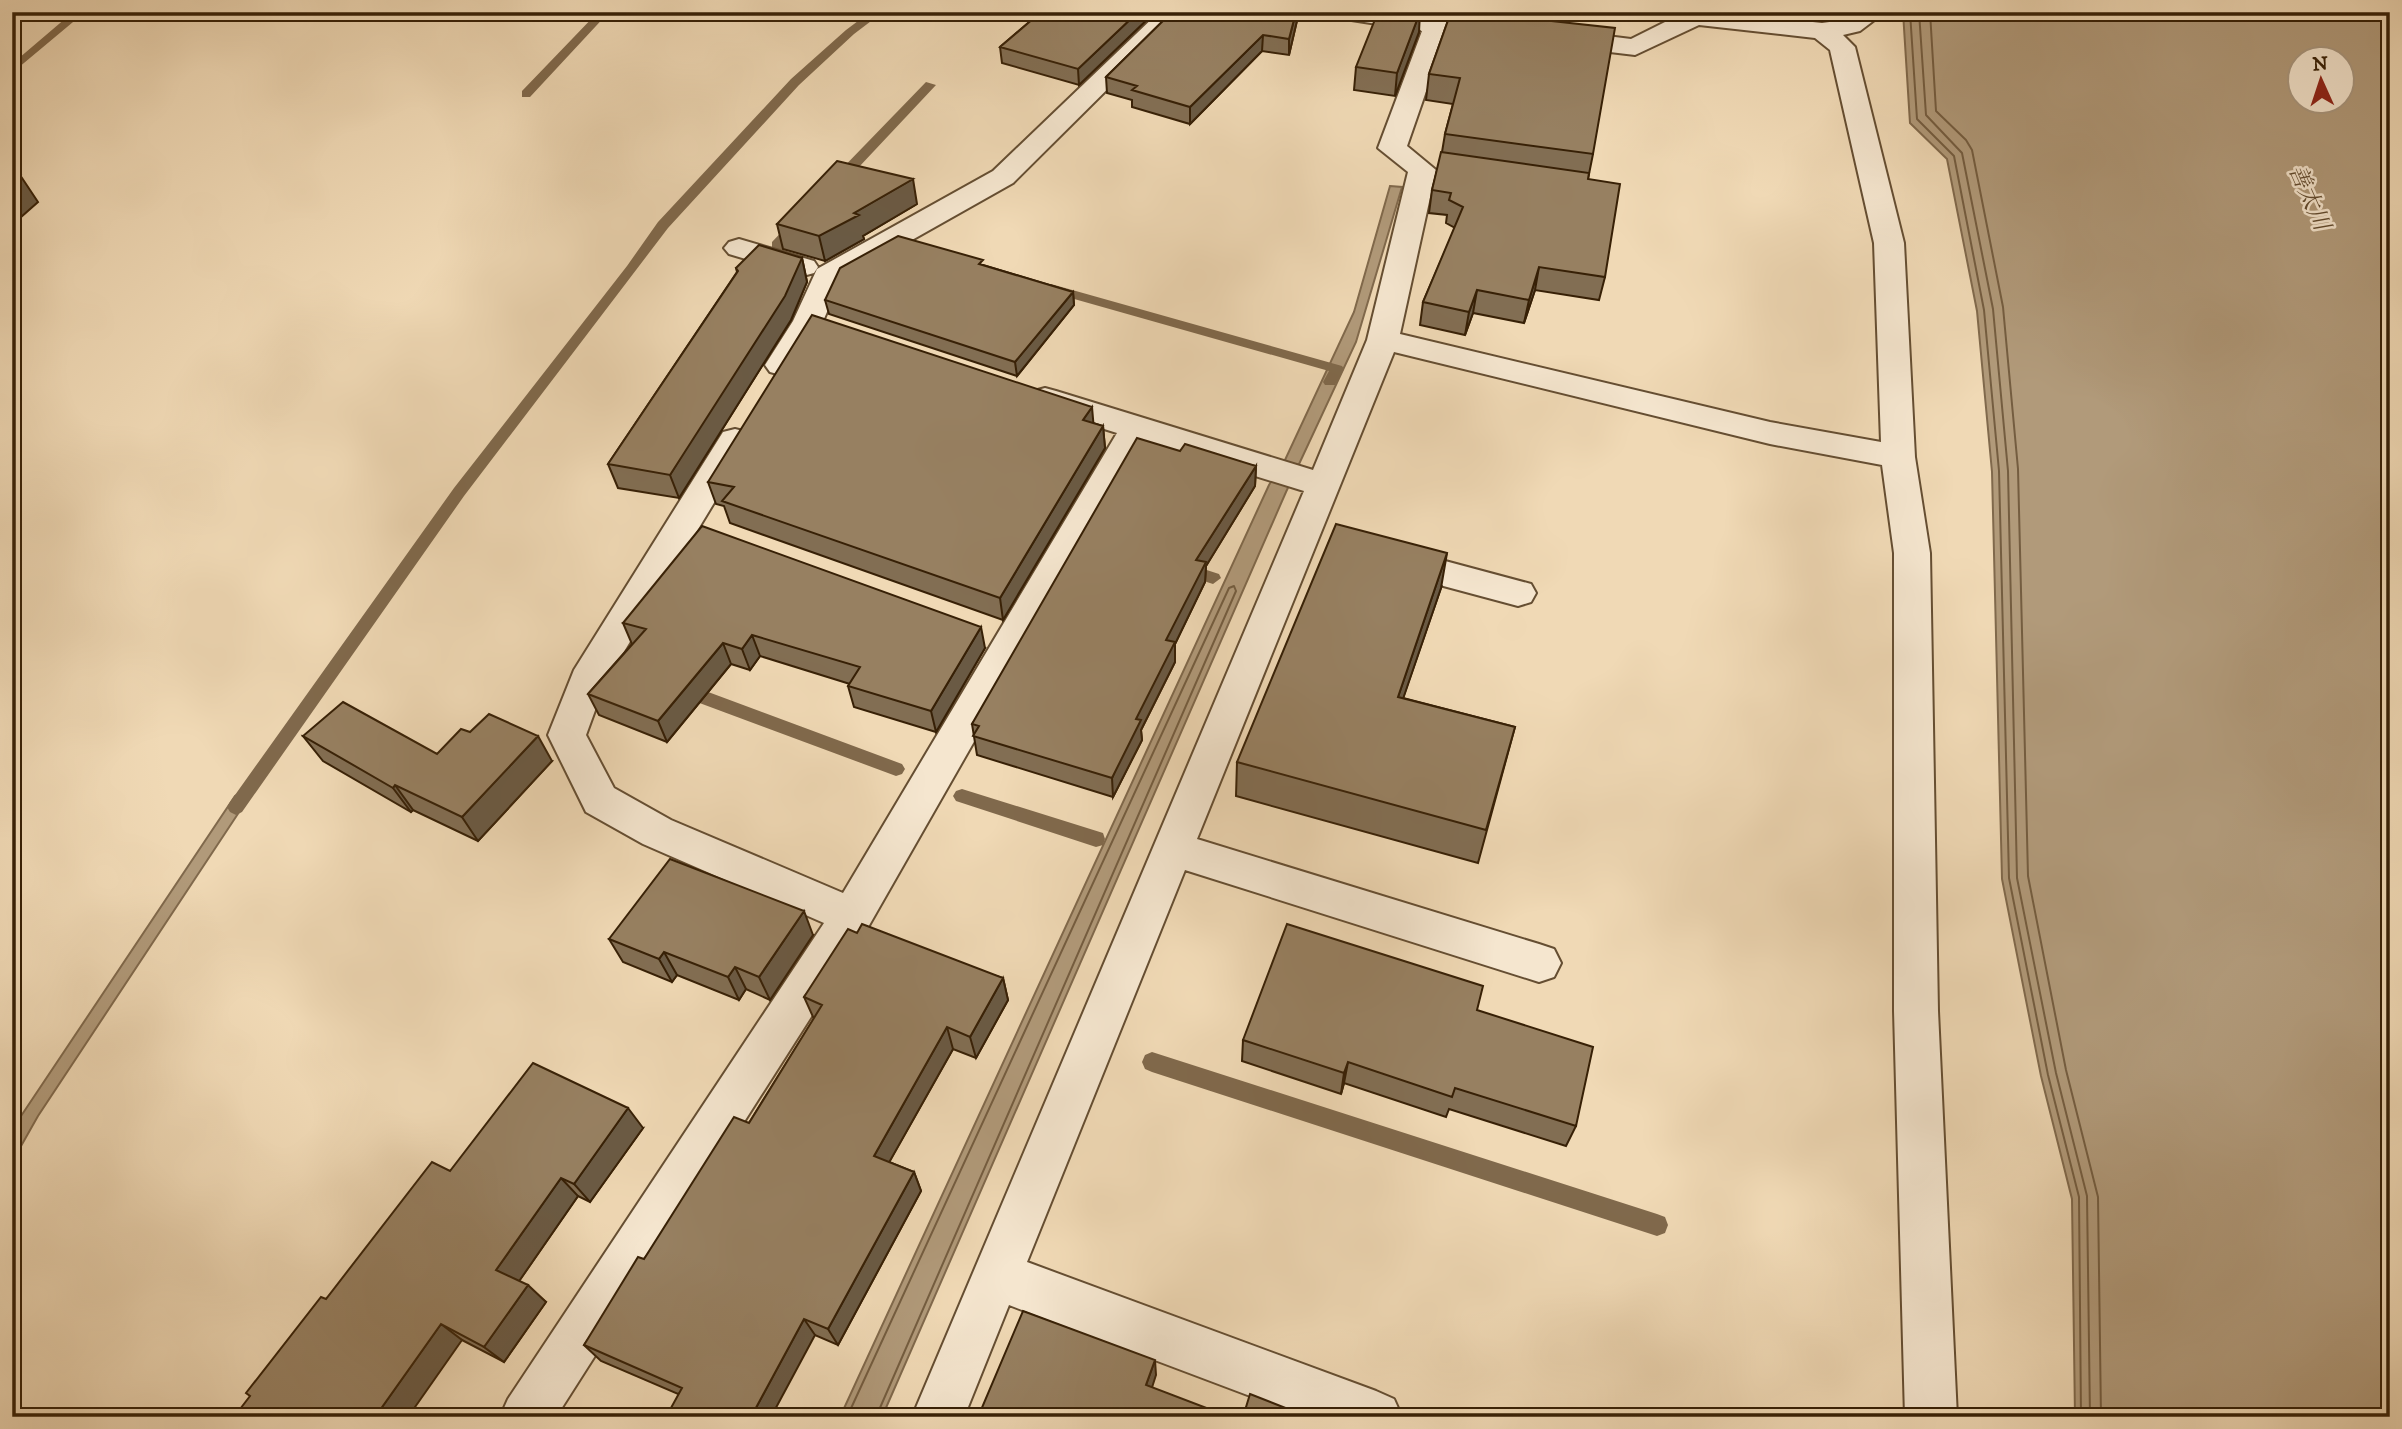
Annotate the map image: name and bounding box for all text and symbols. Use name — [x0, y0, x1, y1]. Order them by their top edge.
north arrow — [2286, 46, 2356, 116]
text: N — [2312, 53, 2329, 76]
water label: 善太川 — [2281, 160, 2337, 238]

